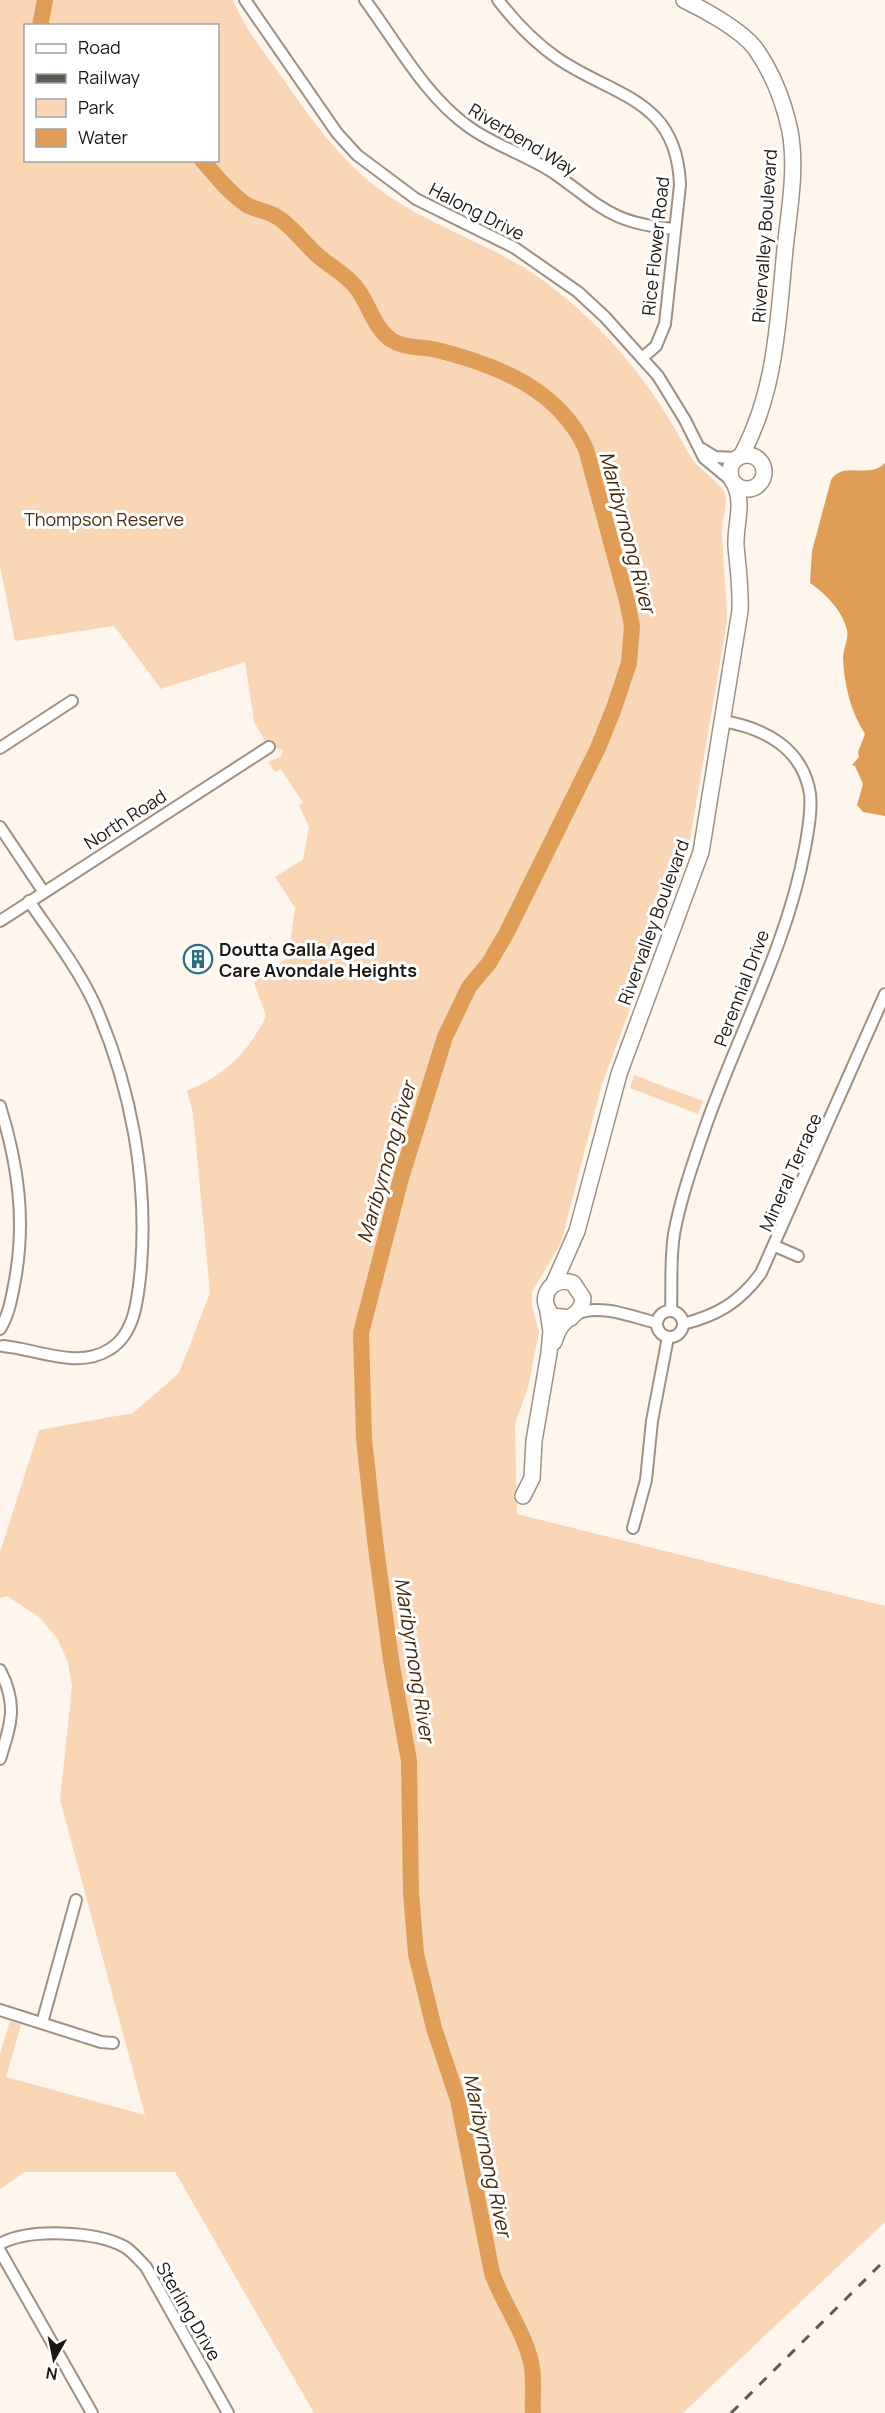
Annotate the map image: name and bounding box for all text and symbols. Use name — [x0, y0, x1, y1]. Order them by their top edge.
legend — [24, 24, 219, 162]
text: Road — [78, 35, 121, 59]
text: Railway — [78, 65, 140, 89]
text: Park — [78, 95, 115, 119]
street label: Riverbend Way — [464, 97, 582, 181]
text: Water — [78, 125, 128, 149]
street label: Rivervalley Boulevard — [746, 148, 782, 324]
street label: Rice Flower Road — [636, 175, 674, 317]
street label: Halong Drive — [425, 177, 529, 245]
water label: Maribyrnong River — [593, 448, 663, 618]
park label: Thompson Reserve — [24, 507, 184, 531]
street label: North Road — [79, 783, 171, 855]
street label: Rivervalley Boulevard — [612, 836, 694, 1008]
street label: Perennial Drive — [708, 926, 774, 1050]
place label: Doutta Galla Aged Care Avondale Heights — [219, 937, 417, 982]
building icon: Doutta Galla Aged Care Avondale Heights — [182, 943, 214, 975]
water label: Maribyrnong River — [350, 1076, 423, 1246]
street label: Mineral Terrace — [753, 1109, 827, 1235]
water label: Maribyrnong River — [389, 1576, 442, 1747]
water label: Maribyrnong River — [458, 2071, 519, 2242]
street label: Sterling Drive — [151, 2257, 227, 2365]
north arrow — [24, 2329, 84, 2389]
text: N — [44, 2362, 59, 2386]

